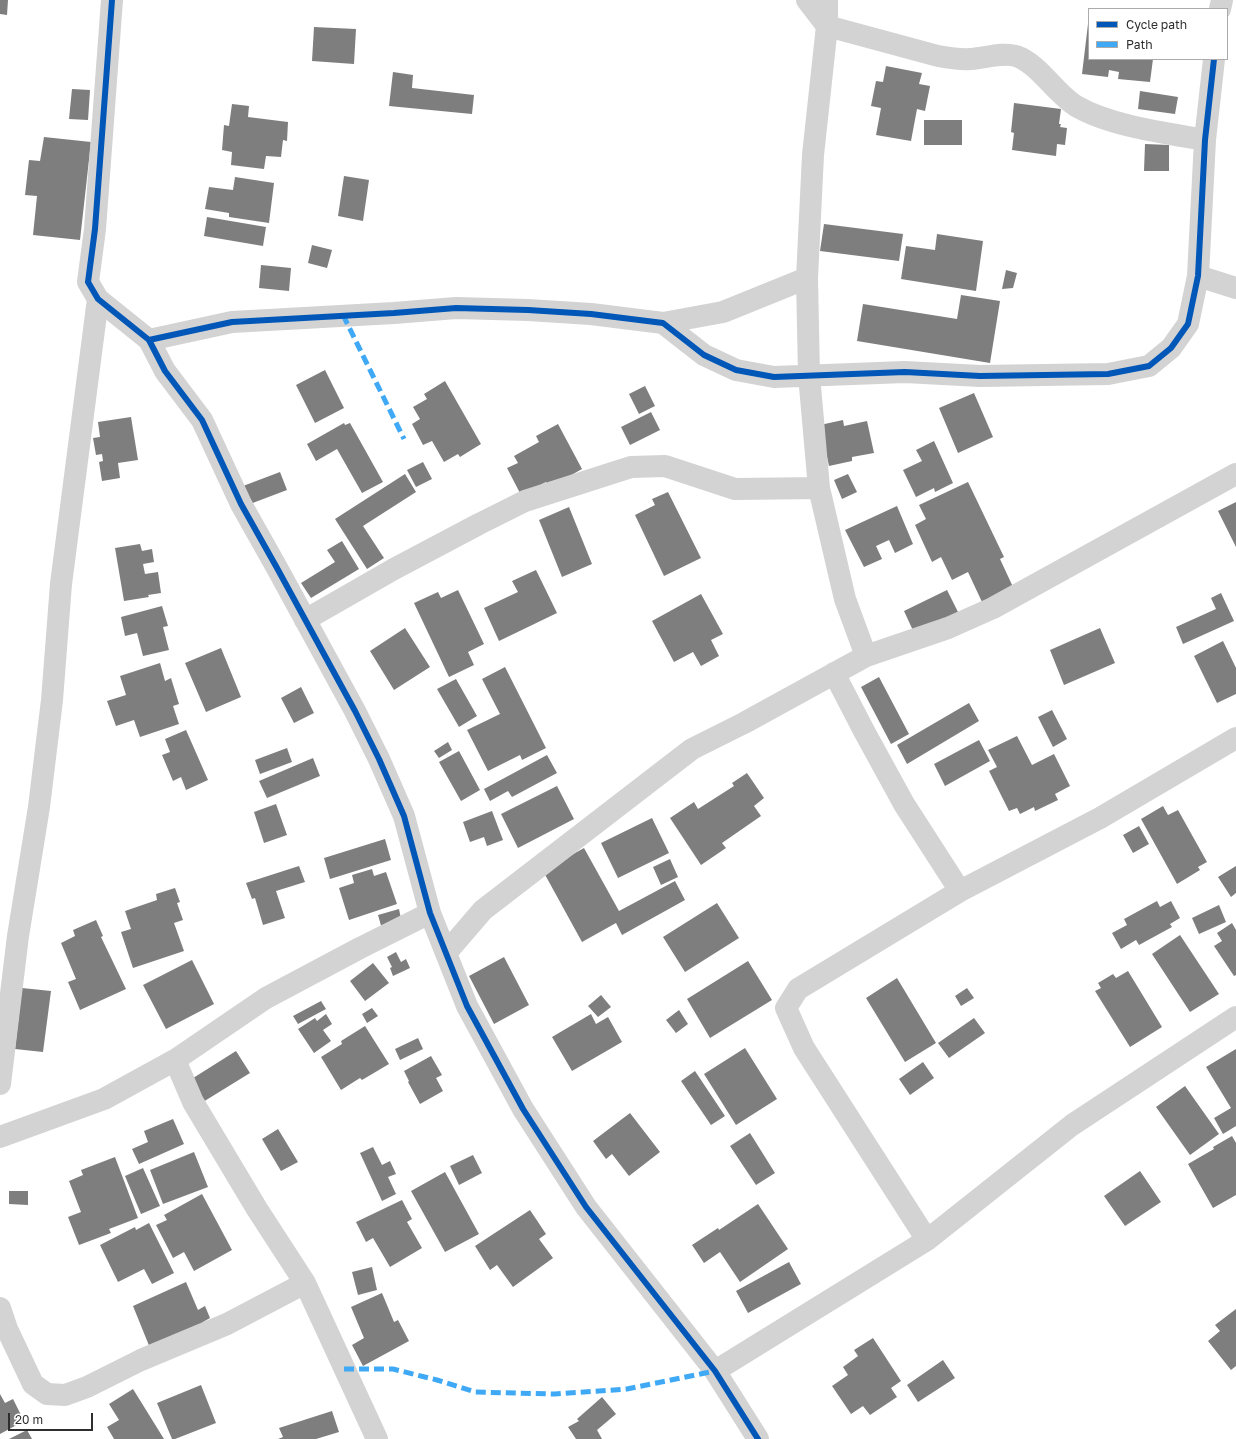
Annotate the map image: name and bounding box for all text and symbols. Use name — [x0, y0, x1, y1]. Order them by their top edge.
legend — [1088, 8, 1228, 60]
text: Cycle path — [1126, 17, 1187, 32]
text: Path — [1126, 37, 1153, 52]
scale bar — [10, 1405, 95, 1431]
text: 20 m — [15, 1412, 43, 1427]

